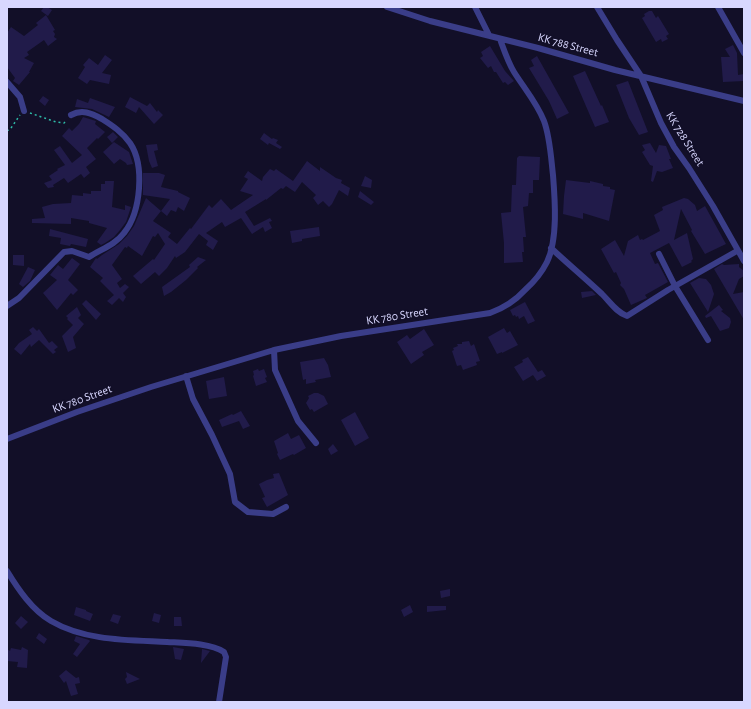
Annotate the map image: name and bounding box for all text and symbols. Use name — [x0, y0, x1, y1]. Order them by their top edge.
street label: KK 788 Street — [536, 30, 600, 60]
street label: KK 728 Street — [663, 109, 707, 169]
street label: KK 780 Street — [365, 304, 429, 328]
street label: KK 780 Street — [50, 382, 114, 416]

